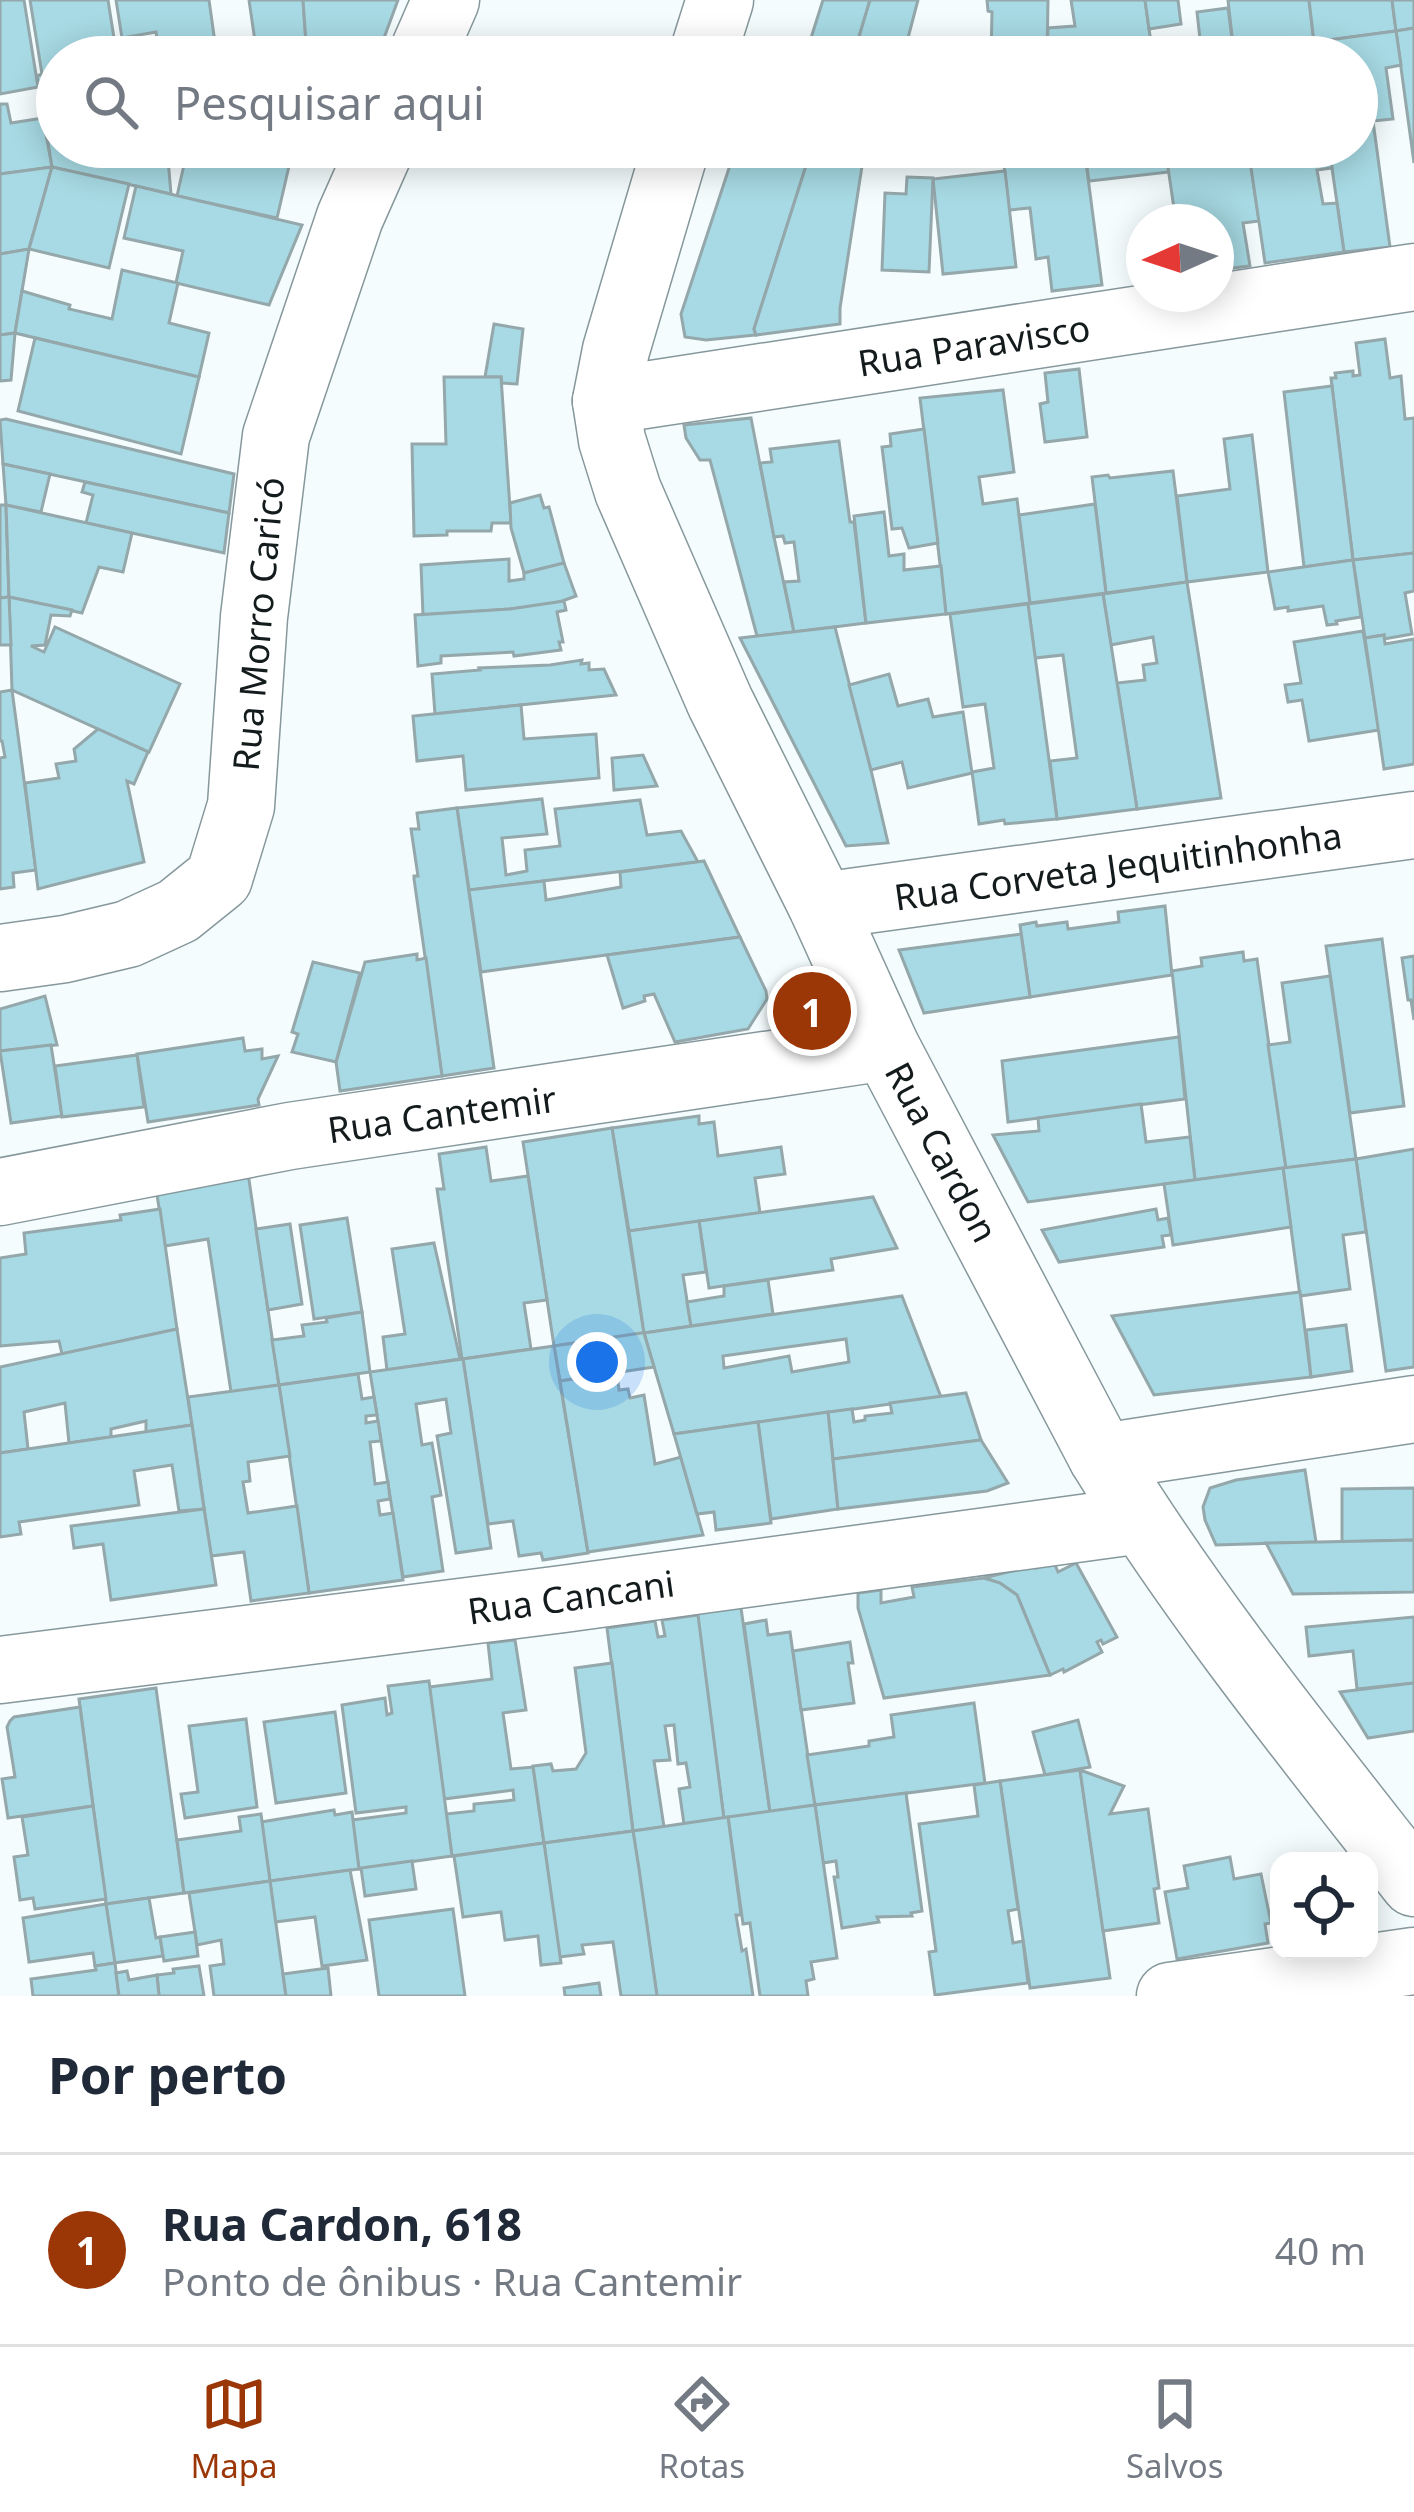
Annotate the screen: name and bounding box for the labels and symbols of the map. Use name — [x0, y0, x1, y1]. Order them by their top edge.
north arrow — [1126, 204, 1234, 312]
street label: Rua Paravisco — [854, 302, 1094, 388]
street label: Rua Morro Caricó — [221, 475, 295, 773]
street label: Rua Corveta Jequitinhonha — [891, 810, 1345, 922]
pin: 1 — [773, 966, 851, 1056]
street label: Rua Cardon — [874, 1053, 1010, 1251]
street label: Rua Cantemir — [324, 1074, 560, 1154]
your location — [567, 1332, 627, 1392]
street label: Rua Cancani — [464, 1558, 678, 1636]

